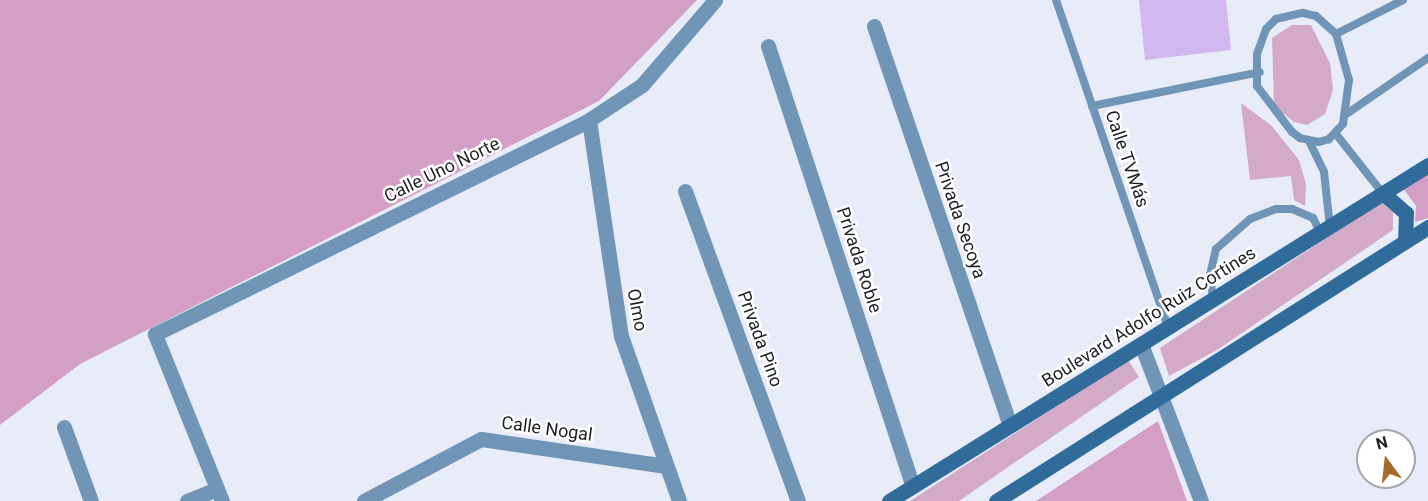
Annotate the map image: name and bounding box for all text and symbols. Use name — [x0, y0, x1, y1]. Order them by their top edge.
street label: Calle TVMás — [1100, 108, 1154, 210]
street label: Calle Uno Norte — [381, 133, 503, 207]
street label: Privada Secoya — [930, 159, 990, 281]
street label: Privada Roble — [832, 204, 886, 316]
street label: Boulevard Adolfo Ruiz Cortines — [1038, 242, 1260, 392]
street label: Olmo — [622, 287, 652, 333]
street label: Privada Pino — [733, 288, 787, 390]
street label: Calle Nogal — [500, 412, 594, 446]
north arrow — [1356, 429, 1416, 489]
text: N — [1374, 432, 1390, 454]

